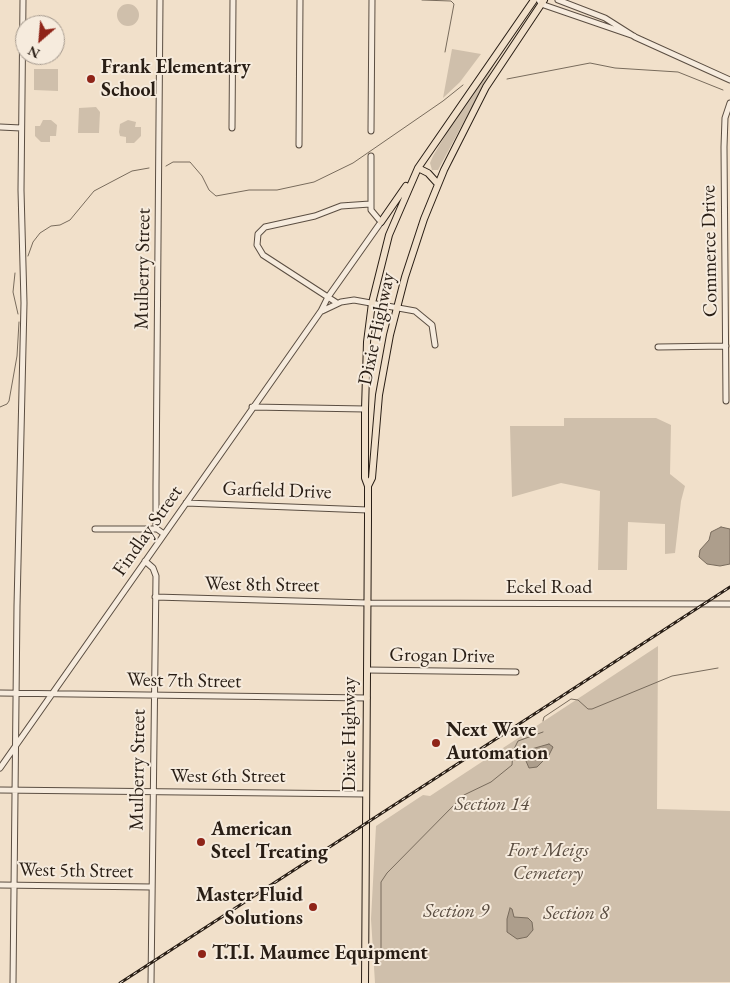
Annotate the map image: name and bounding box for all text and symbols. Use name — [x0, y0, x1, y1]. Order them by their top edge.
north arrow — [15, 15, 65, 65]
text: N — [25, 42, 43, 63]
place label: Frank Elementary School — [101, 56, 251, 103]
marker: Frank Elementary School — [85, 73, 97, 85]
street label: Commerce Drive — [697, 185, 723, 317]
street label: Mulberry Street — [130, 208, 156, 330]
street label: Dixie Highway — [353, 270, 401, 388]
street label: Garfield Drive — [222, 477, 332, 505]
street label: Findlay Street — [108, 481, 188, 581]
street label: West 8th Street — [204, 572, 320, 598]
street label: Eckel Road — [506, 576, 592, 600]
street label: Grogan Drive — [389, 643, 495, 669]
street label: West 7th Street — [126, 668, 242, 694]
street label: Dixie Highway — [338, 677, 362, 791]
street label: Mulberry Street — [125, 709, 151, 831]
place label: Next Wave Automation — [446, 719, 548, 766]
marker: Next Wave Automation — [430, 737, 442, 749]
street label: West 6th Street — [171, 765, 285, 789]
park label: Section 14 — [454, 793, 530, 817]
place label: American Steel Treating — [211, 818, 328, 865]
marker: American Steel Treating — [195, 836, 207, 848]
park label: Fort Meigs Cemetery — [507, 839, 589, 886]
street label: West 5th Street — [18, 858, 134, 884]
place label: Master Fluid Solutions — [196, 884, 303, 931]
park label: Section 9 — [423, 900, 489, 924]
marker: Master Fluid Solutions — [307, 901, 319, 913]
park label: Section 8 — [543, 902, 609, 926]
place label: T.T.I. Maumee Equipment — [212, 942, 428, 966]
marker: T.T.I. Maumee Equipment — [196, 948, 208, 960]

